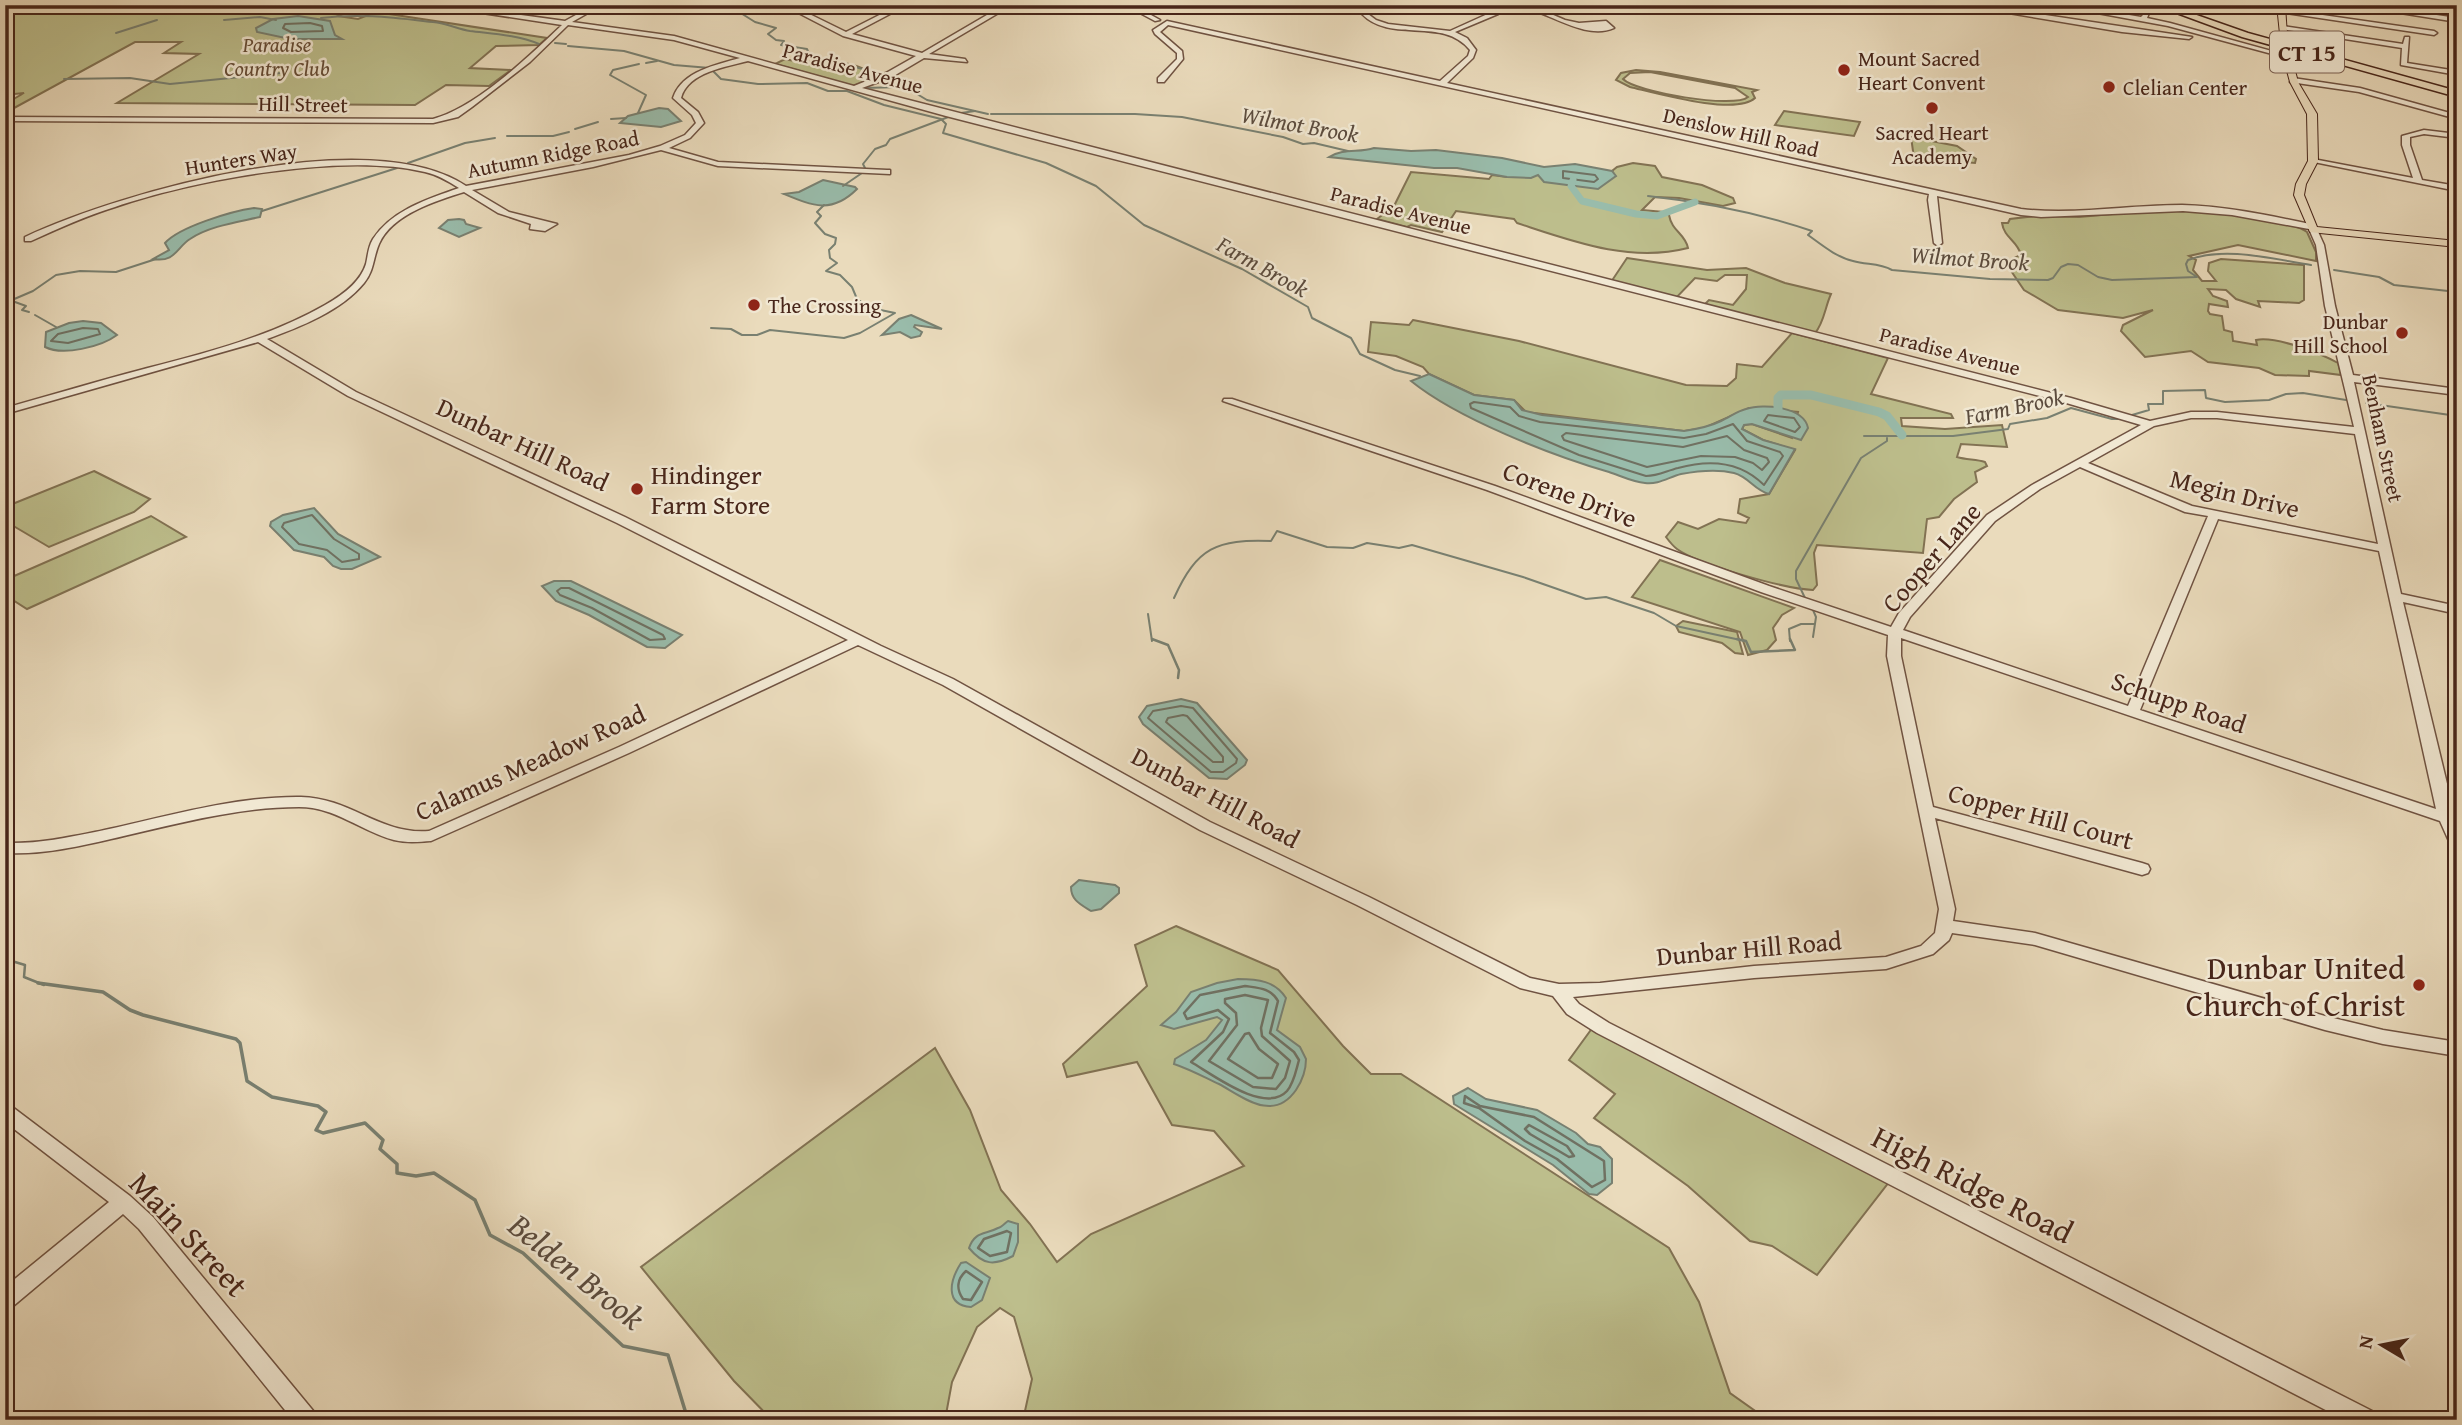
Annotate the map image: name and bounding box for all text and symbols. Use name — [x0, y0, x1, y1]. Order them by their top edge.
park label: Paradise Country Club — [224, 29, 330, 84]
road number: CT 15 — [2270, 32, 2344, 72]
street label: Paradise Avenue — [779, 34, 927, 102]
place label: Mount Sacred Heart Convent — [1858, 43, 1986, 98]
marker: Mount Sacred Heart Convent — [1836, 62, 1852, 78]
place label: Clelian Center — [2123, 72, 2248, 103]
marker: Clelian Center — [2101, 79, 2117, 95]
street label: Hill Street — [258, 88, 349, 120]
water label: Wilmot Brook — [1239, 97, 1362, 151]
street label: Denslow Hill Road — [1660, 99, 1823, 165]
marker: Sacred Heart Academy — [1924, 100, 1940, 116]
place label: Sacred Heart Academy — [1875, 117, 1989, 172]
street label: Autumn Ridge Road — [464, 122, 642, 186]
street label: Hunters Way — [183, 135, 300, 183]
street label: Paradise Avenue — [1327, 178, 1475, 242]
water label: Farm Brook — [1210, 227, 1315, 305]
water label: Wilmot Brook — [1910, 237, 2031, 279]
place label: The Crossing — [768, 290, 882, 321]
marker: The Crossing — [746, 297, 762, 313]
place label: Dunbar Hill School — [2293, 306, 2388, 361]
street label: Paradise Avenue — [1876, 319, 2024, 383]
marker: Dunbar Hill School — [2394, 325, 2410, 341]
street label: Benham Street — [2354, 371, 2412, 505]
water label: Farm Brook — [1961, 379, 2067, 433]
street label: Dunbar Hill Road — [431, 387, 616, 501]
street label: Corene Drive — [1497, 451, 1643, 537]
place label: Hindinger Farm Store — [651, 455, 770, 524]
street label: Megin Drive — [2166, 458, 2304, 528]
marker: Hindinger Farm Store — [629, 481, 645, 497]
street label: Cooper Lane — [1872, 493, 1990, 621]
street label: Schupp Road — [2106, 661, 2252, 743]
street label: Calamus Meadow Road — [409, 694, 652, 830]
street label: Dunbar Hill Road — [1125, 736, 1307, 858]
street label: Copper Hill Court — [1944, 773, 2138, 859]
street label: Dunbar Hill Road — [1655, 920, 1843, 976]
place label: Dunbar United Church of Christ — [2186, 944, 2405, 1028]
marker: Dunbar United Church of Christ — [2411, 977, 2427, 993]
street label: High Ridge Road — [1864, 1113, 2082, 1255]
street label: Main Street — [119, 1161, 259, 1307]
water label: Belden Brook — [498, 1201, 656, 1341]
north arrow — [2346, 1310, 2416, 1380]
text: N — [2350, 1333, 2380, 1351]

